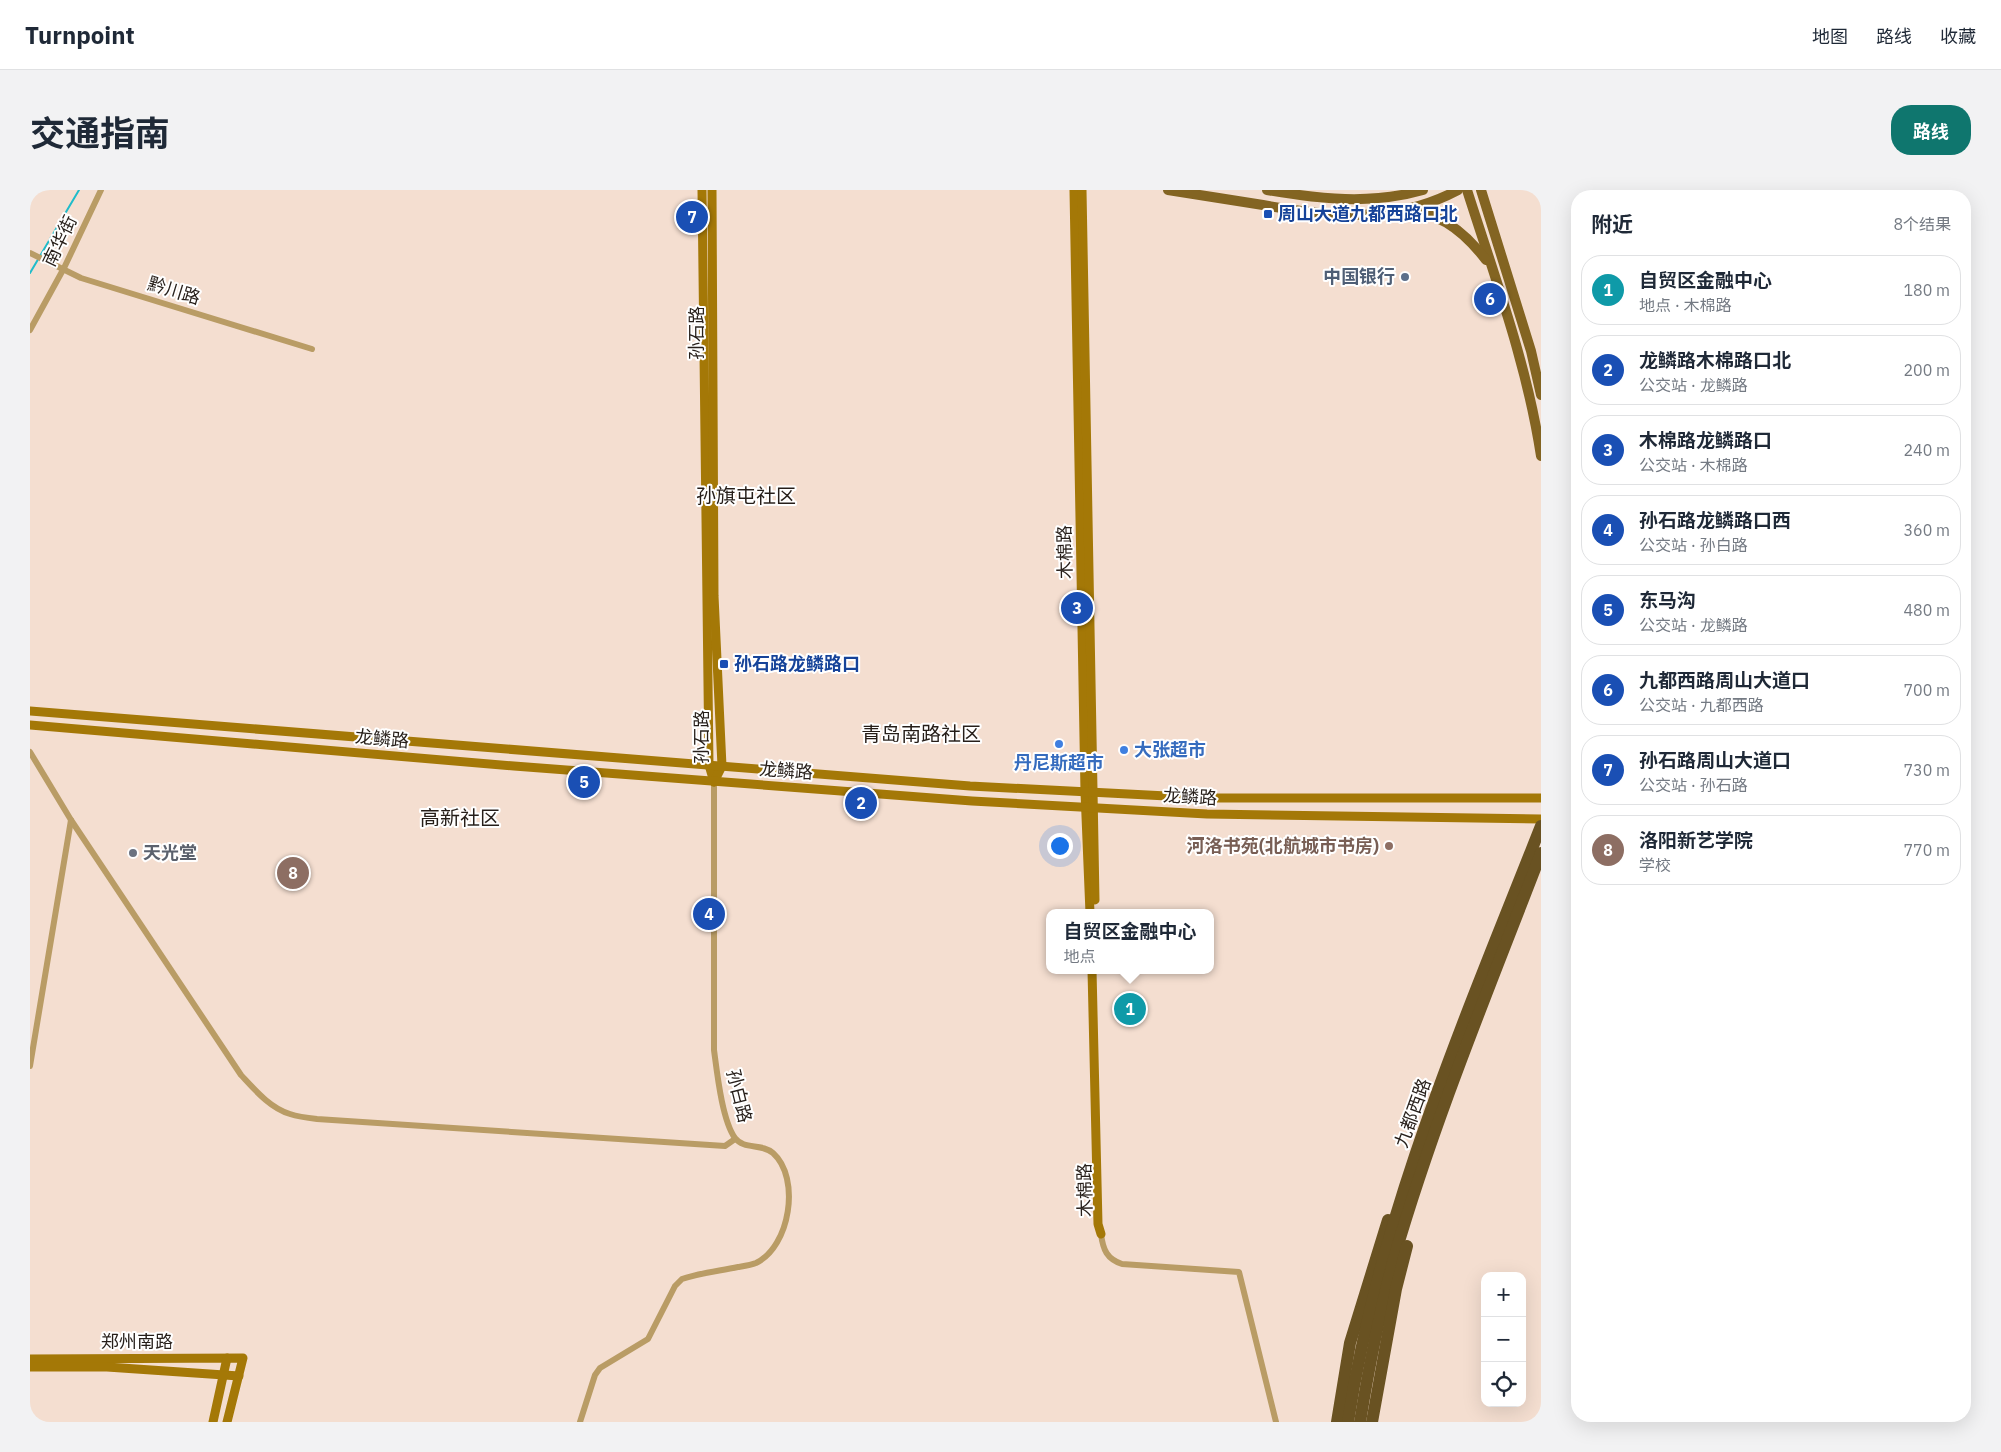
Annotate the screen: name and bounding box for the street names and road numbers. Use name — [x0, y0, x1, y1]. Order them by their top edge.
street label: 南华街 — [37, 211, 82, 270]
street label: 黔川路 — [145, 272, 203, 309]
street label: 孙石路 — [685, 306, 708, 360]
street label: 木棉路 — [1053, 525, 1076, 579]
street label: 孙石路 — [690, 710, 713, 764]
street label: 龙鳞路 — [354, 725, 410, 752]
street label: 龙鳞路 — [758, 757, 814, 784]
street label: 龙鳞路 — [1162, 784, 1218, 809]
street label: 孙白路 — [722, 1067, 757, 1125]
street label: 九都西路 — [1389, 1075, 1436, 1151]
street label: 木棉路 — [1073, 1163, 1096, 1217]
street label: 郑州南路 — [101, 1330, 173, 1353]

